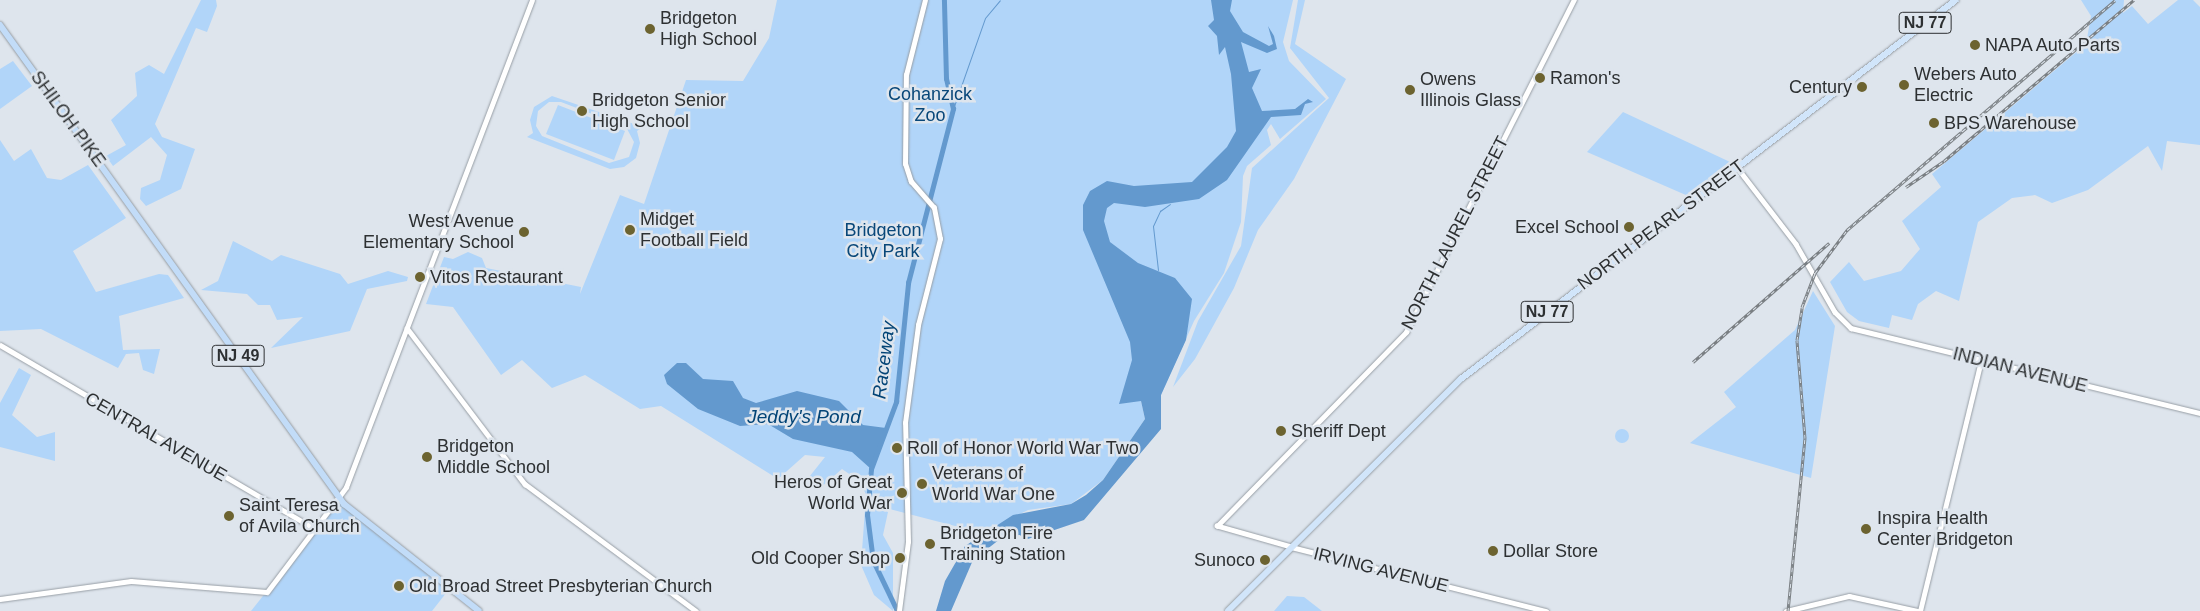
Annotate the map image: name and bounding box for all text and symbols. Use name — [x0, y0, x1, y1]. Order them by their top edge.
place label: Bridgeton High School — [660, 8, 757, 50]
road number: NJ 77 — [1898, 9, 1952, 36]
marker: Bridgeton High School — [644, 23, 656, 35]
place label: NAPA Auto Parts — [1985, 34, 2122, 56]
marker: NAPA Auto Parts — [1969, 39, 1981, 51]
place label: Webers Auto Electric — [1914, 64, 2018, 106]
street label: SHILOH PIKE — [26, 67, 110, 171]
place label: Ramon's — [1550, 67, 1620, 89]
place label: Owens Illinois Glass — [1420, 69, 1521, 112]
marker: Ramon's — [1534, 72, 1546, 84]
place label: Century — [1789, 76, 1852, 98]
marker: Webers Auto Electric — [1898, 79, 1910, 91]
marker: Century — [1856, 81, 1868, 93]
park label: Cohanzick Zoo — [888, 84, 972, 126]
marker: Owens Illinois Glass — [1404, 84, 1416, 96]
place label: Bridgeton Senior High School — [592, 90, 726, 132]
marker: Bridgeton Senior High School — [576, 105, 588, 117]
place label: BPS Warehouse — [1944, 112, 2076, 134]
marker: BPS Warehouse — [1928, 117, 1940, 129]
street label: NORTH LAUREL STREET — [1397, 132, 1513, 334]
street label: NORTH PEARL STREET — [1573, 155, 1749, 295]
place label: Midget Football Field — [640, 209, 748, 252]
place label: West Avenue Elementary School — [363, 211, 514, 253]
place label: Excel School — [1515, 216, 1619, 238]
park label: Bridgeton City Park — [844, 220, 922, 262]
marker: Excel School — [1623, 221, 1635, 233]
marker: Midget Football Field — [624, 224, 636, 236]
marker: West Avenue Elementary School — [518, 226, 530, 238]
place label: Vitos Restaurant — [430, 266, 563, 288]
marker: Vitos Restaurant — [414, 271, 426, 283]
road number: NJ 77 — [1520, 298, 1574, 326]
water label: Raceway — [868, 320, 900, 400]
road number: NJ 49 — [210, 342, 266, 370]
street label: INDIAN AVENUE — [1950, 343, 2090, 397]
street label: CENTRAL AVENUE — [81, 387, 231, 487]
water label: Jeddy's Pond — [747, 406, 861, 428]
place label: Sheriff Dept — [1291, 420, 1386, 442]
marker: Sheriff Dept — [1275, 425, 1287, 437]
place label: Bridgeton Middle School — [437, 436, 550, 478]
place label: Roll of Honor World War Two — [907, 437, 1139, 459]
marker: Roll of Honor World War Two — [891, 442, 903, 454]
marker: Bridgeton Middle School — [421, 451, 433, 463]
place label: Veterans of World War One — [932, 463, 1055, 506]
place label: Heros of Great World War — [774, 472, 892, 514]
marker: Veterans of World War One — [916, 478, 928, 490]
marker: Heros of Great World War — [896, 487, 908, 499]
place label: Saint Teresa of Avila Church — [239, 495, 361, 538]
place label: Inspira Health Center Bridgeton — [1877, 508, 2013, 550]
marker: Saint Teresa of Avila Church — [223, 510, 235, 522]
marker: Inspira Health Center Bridgeton — [1859, 522, 1873, 536]
place label: Bridgeton Fire Training Station — [940, 523, 1065, 566]
marker: Bridgeton Fire Training Station — [924, 538, 936, 550]
place label: Dollar Store — [1503, 540, 1598, 562]
street label: IRVING AVENUE — [1311, 543, 1451, 597]
marker: Dollar Store — [1487, 545, 1499, 557]
place label: Old Cooper Shop — [751, 547, 890, 569]
place label: Sunoco — [1194, 549, 1255, 571]
marker: Old Cooper Shop — [894, 552, 906, 564]
marker: Sunoco — [1259, 554, 1271, 566]
place label: Old Broad Street Presbyterian Church — [409, 575, 712, 597]
marker: Old Broad Street Presbyterian Church — [393, 580, 405, 592]

